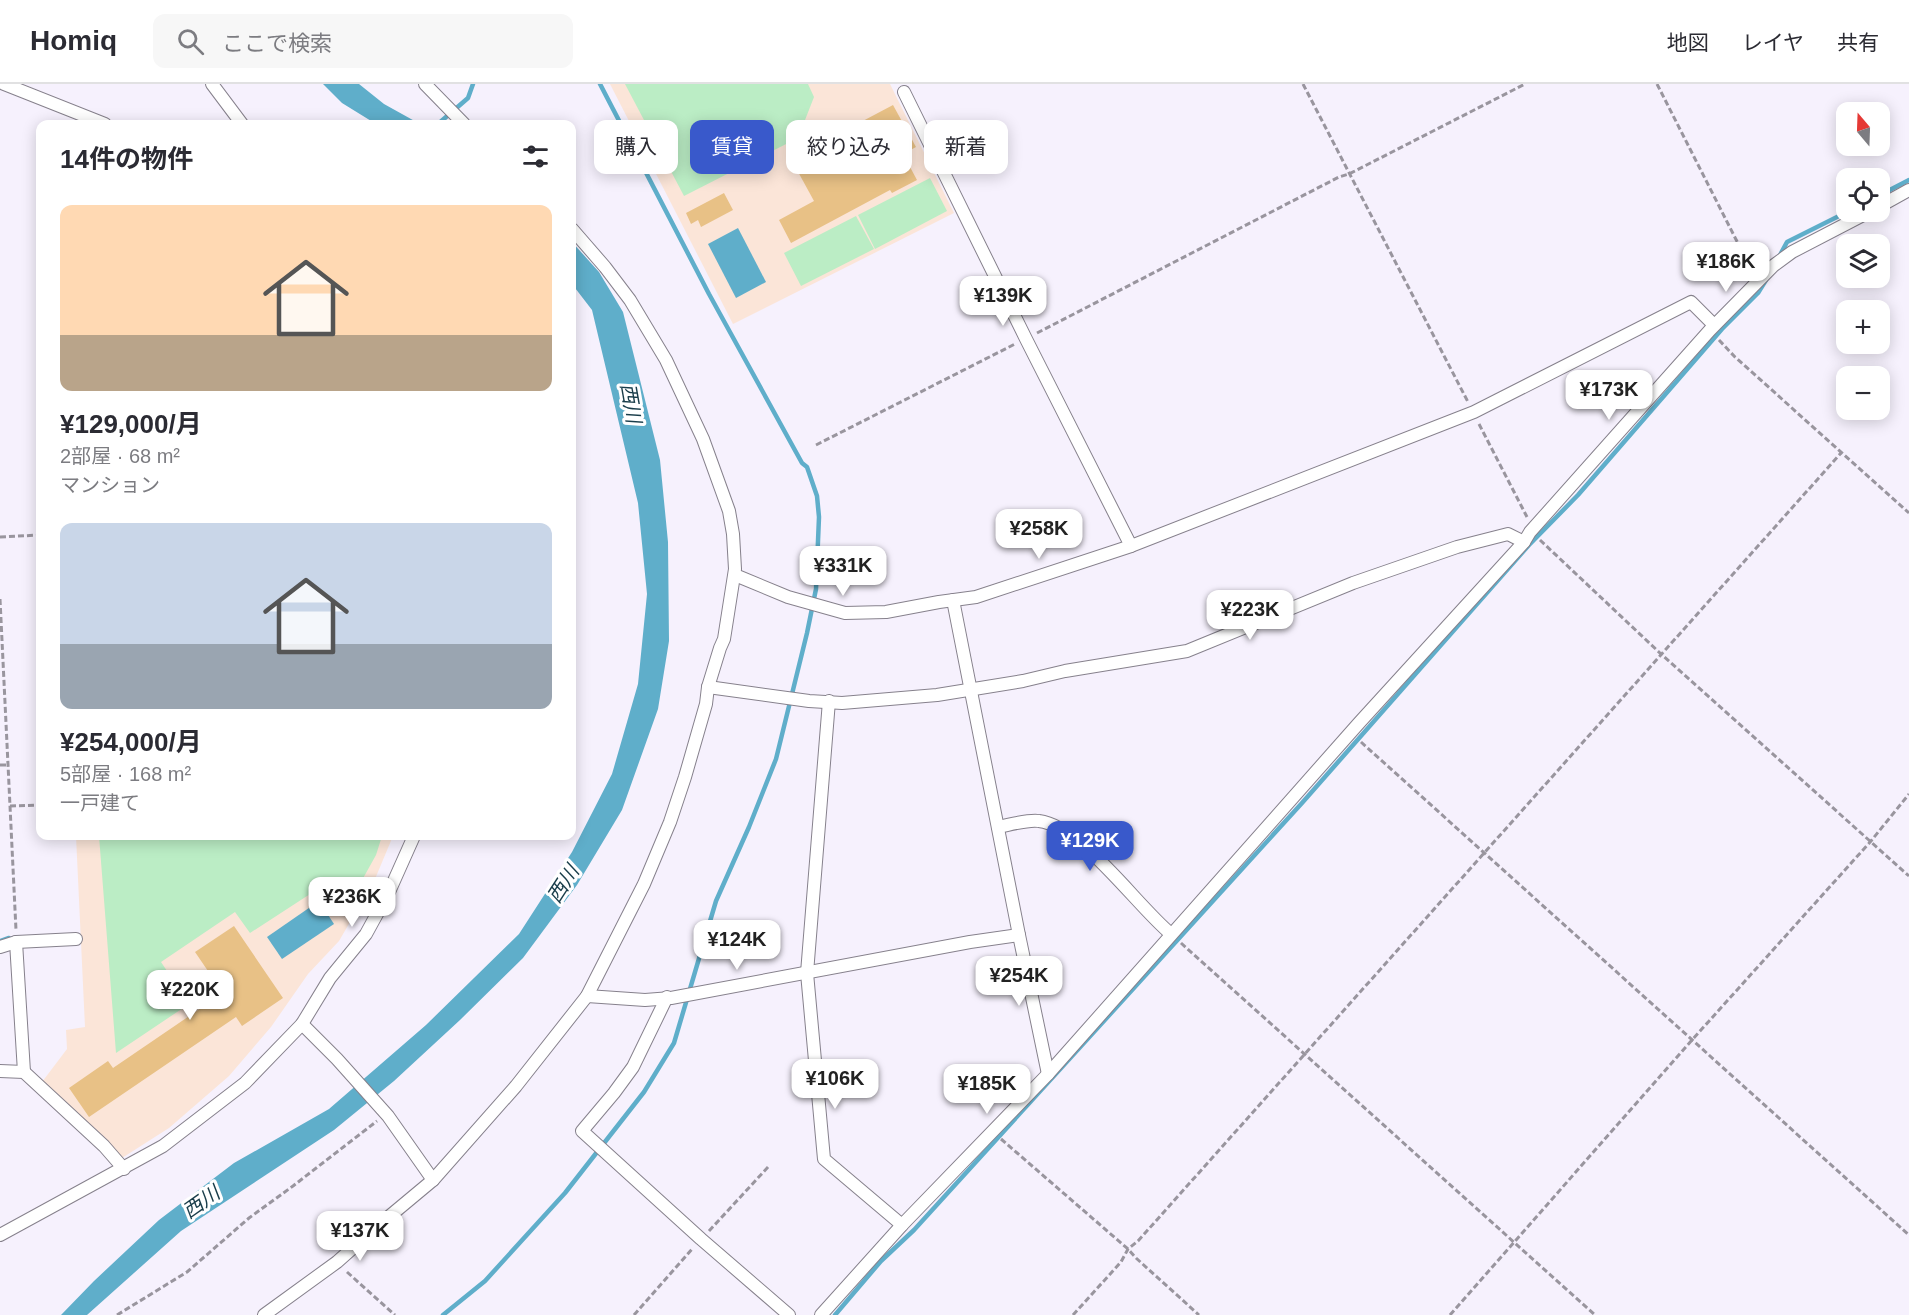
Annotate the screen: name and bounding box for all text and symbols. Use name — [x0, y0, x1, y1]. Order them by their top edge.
search box — [153, 14, 573, 68]
text: Homiq — [30, 25, 117, 56]
icon: search — [174, 25, 207, 58]
text: ここで検索 — [222, 31, 332, 56]
text: 地図 — [1667, 31, 1709, 54]
text: レイヤ — [1742, 31, 1804, 54]
text: 共有 — [1837, 31, 1879, 54]
north arrow — [1836, 102, 1890, 156]
map controls — [1836, 102, 1890, 420]
chip: 購入 — [594, 120, 678, 174]
chip: 賃貸 — [690, 120, 774, 174]
chip: 絞り込み — [786, 120, 912, 174]
chip: 新着 — [924, 120, 1008, 174]
icon: filters — [519, 140, 552, 173]
text: 14件の物件 — [60, 144, 193, 174]
button: locate — [1836, 168, 1890, 222]
button: layers — [1836, 234, 1890, 288]
pin: ¥186K — [1684, 242, 1768, 293]
icon: home — [252, 244, 360, 352]
text: ¥186K — [1697, 250, 1755, 272]
pin: ¥139K — [961, 276, 1045, 327]
text: ¥139K — [974, 284, 1032, 306]
button: + — [1836, 300, 1890, 354]
button: − — [1836, 366, 1890, 420]
pin: ¥173K — [1567, 370, 1651, 421]
text: ¥173K — [1580, 378, 1638, 400]
water label: 西川 — [617, 381, 646, 427]
text: ¥129,000/月 — [60, 409, 202, 439]
text: 2部屋 · 68 m² — [60, 445, 180, 467]
text: マンション — [60, 474, 160, 496]
pin: ¥258K — [997, 509, 1081, 560]
text: ¥258K — [1010, 517, 1068, 539]
pin: ¥331K — [801, 546, 885, 597]
text: ¥331K — [814, 554, 872, 576]
icon: home — [252, 562, 360, 670]
pin: ¥223K — [1208, 590, 1292, 641]
text: ¥223K — [1221, 598, 1279, 620]
text: ¥254,000/月 — [60, 727, 202, 757]
text: 5部屋 · 168 m² — [60, 763, 191, 785]
text: 一戸建て — [60, 792, 140, 814]
pin: ¥129K — [1048, 821, 1132, 872]
text: ¥129K — [1061, 829, 1119, 851]
water label: 西川 — [543, 860, 584, 907]
pin: ¥236K — [310, 877, 394, 928]
text: ¥236K — [323, 885, 381, 907]
pin: ¥124K — [695, 920, 779, 971]
text: ¥124K — [708, 928, 766, 950]
pin: ¥254K — [977, 956, 1061, 1007]
text: ¥254K — [990, 964, 1048, 986]
pin: ¥220K — [148, 970, 232, 1021]
text: ¥220K — [161, 978, 219, 1000]
pin: ¥106K — [793, 1059, 877, 1110]
pin: ¥185K — [945, 1064, 1029, 1115]
text: ¥106K — [806, 1067, 864, 1089]
text: ¥185K — [958, 1072, 1016, 1094]
water label: 西川 — [178, 1180, 225, 1222]
pin: ¥137K — [318, 1211, 402, 1262]
text: ¥137K — [331, 1219, 389, 1241]

